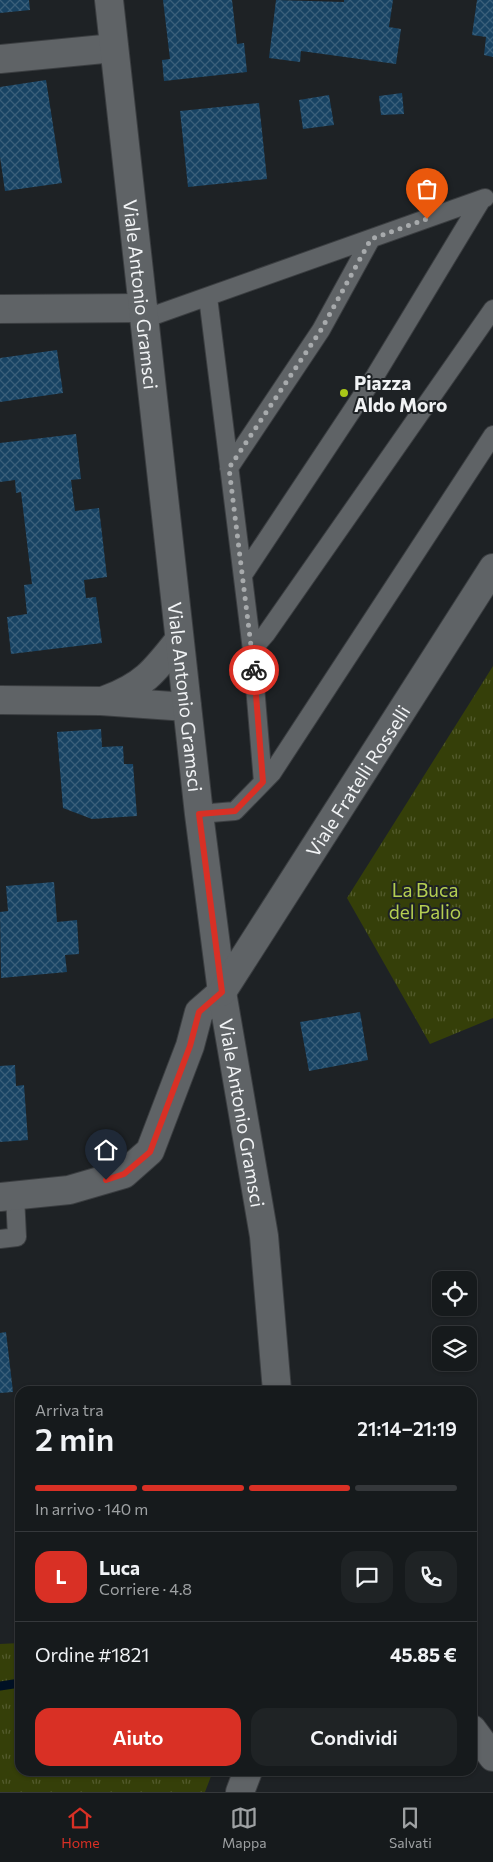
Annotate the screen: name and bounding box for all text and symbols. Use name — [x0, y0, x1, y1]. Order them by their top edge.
pin — [406, 168, 448, 219]
icon: bag — [413, 175, 441, 203]
street label: Viale Antonio Gramsci — [120, 198, 163, 390]
place label: Piazza Aldo Moro — [354, 371, 447, 416]
marker: Piazza Aldo Moro — [338, 387, 350, 399]
street label: Viale Antonio Gramsci — [164, 601, 208, 793]
courier — [229, 645, 279, 695]
icon: bike — [240, 656, 268, 684]
street label: Viale Fratelli Rosselli — [300, 700, 414, 861]
park label: La Buca del Palio — [389, 878, 461, 923]
street label: Viale Antonio Gramsci — [215, 1017, 270, 1209]
pin — [85, 1129, 127, 1180]
icon: home — [92, 1136, 120, 1164]
map controls — [432, 1271, 477, 1371]
button: locate — [432, 1271, 477, 1316]
button: layers — [432, 1326, 477, 1371]
text: Arriva tra — [35, 1400, 104, 1419]
text: 21:14–21:19 — [357, 1417, 457, 1440]
text: 2 min — [35, 1418, 114, 1458]
text: In arrivo · 140 m — [35, 1499, 148, 1518]
button: chat — [341, 1551, 393, 1603]
button: phone — [405, 1551, 457, 1603]
text: Luca — [99, 1556, 140, 1579]
text: L — [55, 1565, 67, 1588]
text: Corriere · 4.8 — [99, 1579, 192, 1598]
text: Ordine #1821 — [35, 1643, 149, 1666]
text: 45.85 € — [390, 1643, 457, 1666]
button: Aiuto — [35, 1708, 241, 1766]
button: Condividi — [251, 1708, 457, 1766]
tab: Home — [61, 1804, 100, 1851]
tab: Mappa — [222, 1804, 267, 1851]
tab: Salvati — [389, 1804, 432, 1851]

